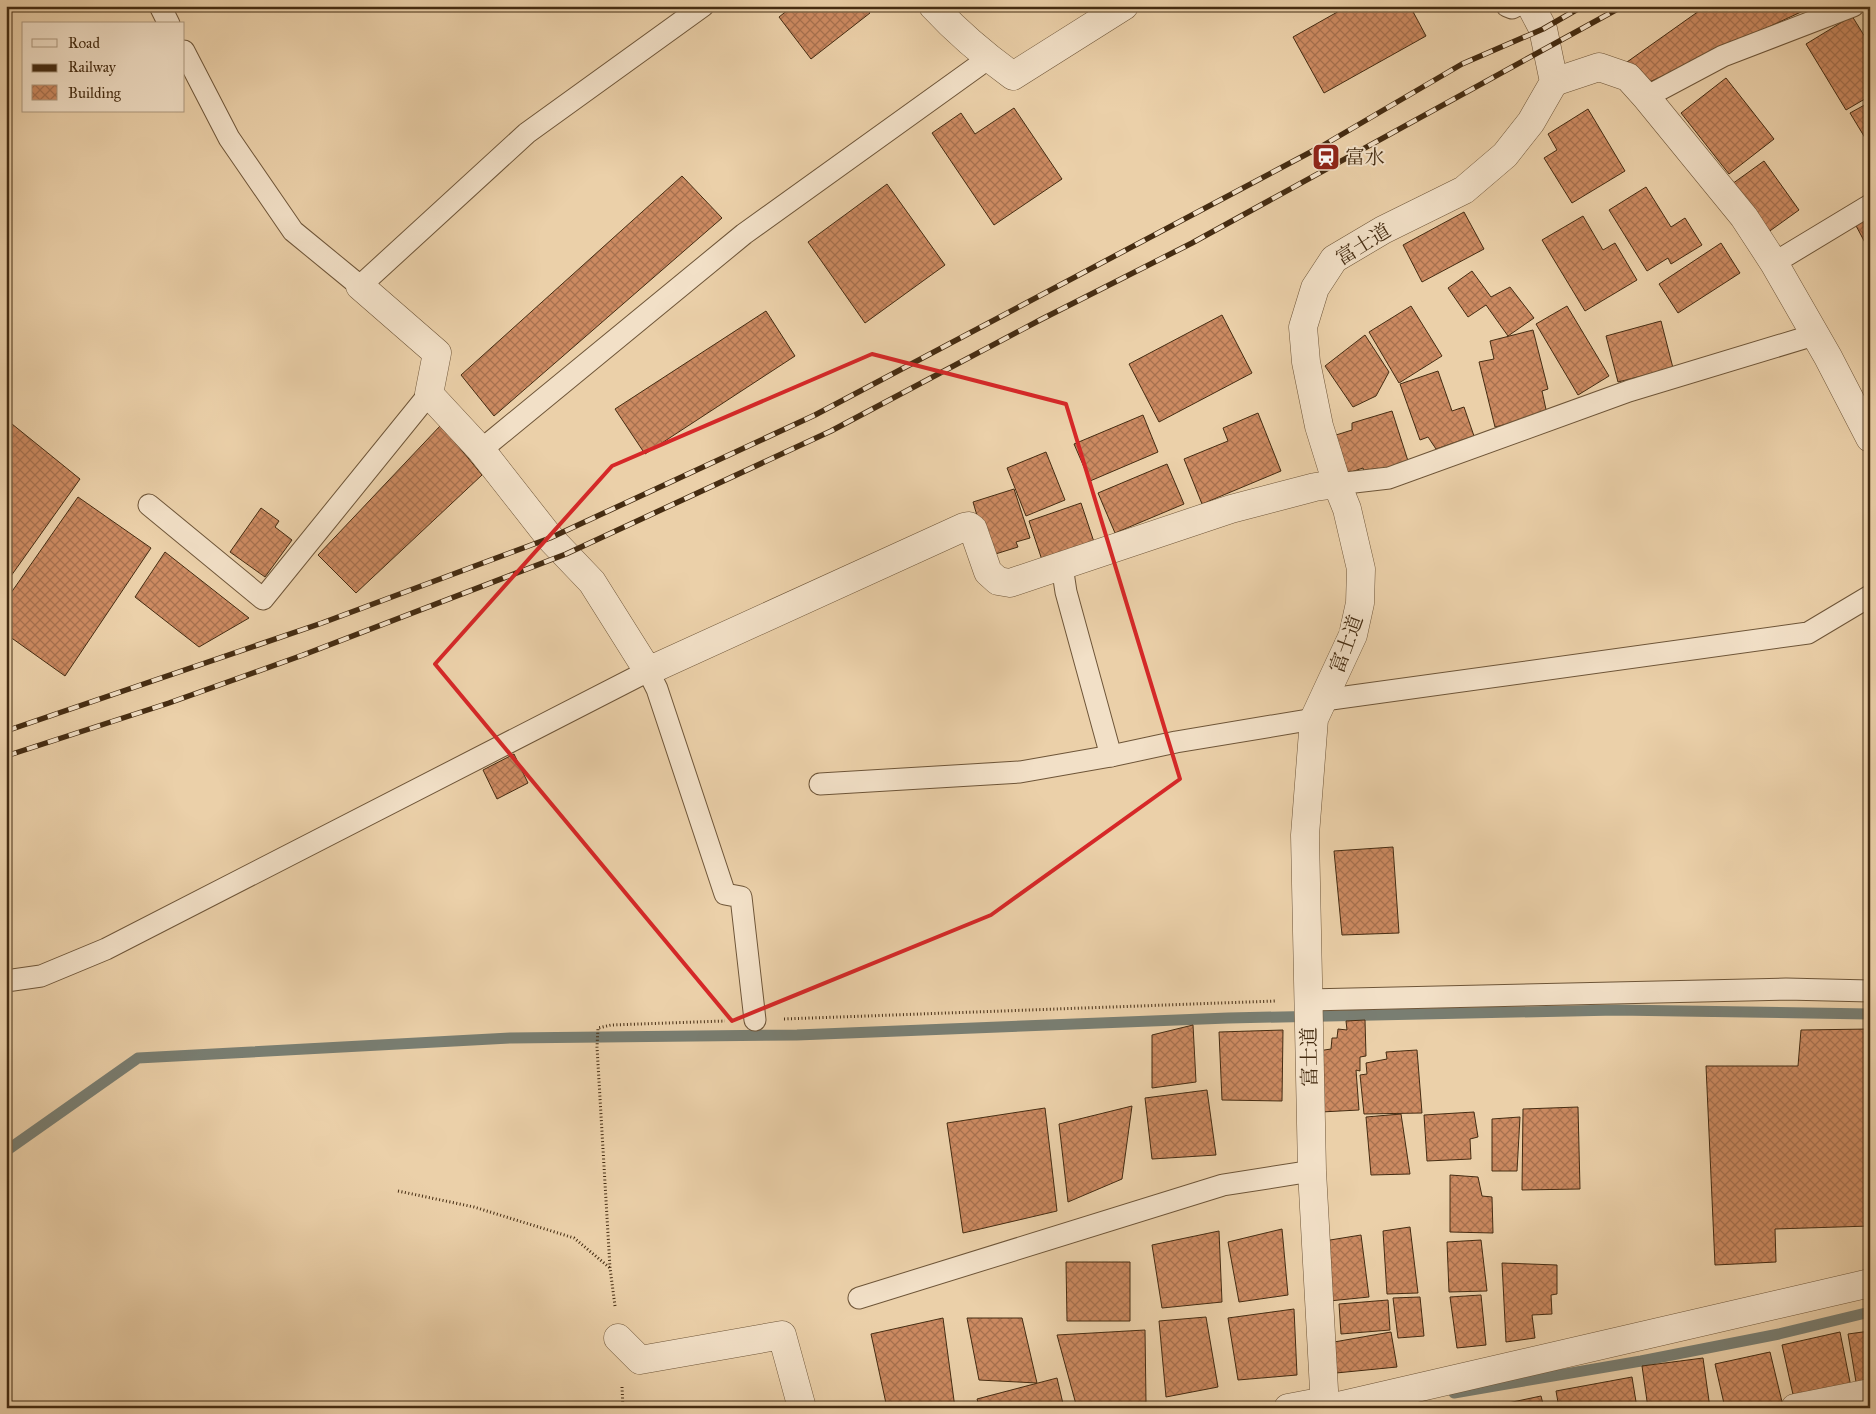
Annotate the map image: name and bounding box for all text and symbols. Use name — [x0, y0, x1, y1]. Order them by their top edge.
legend — [22, 22, 185, 112]
text: Road — [68, 34, 100, 52]
text: Railway — [68, 58, 117, 76]
text: Building — [68, 84, 122, 102]
station icon: 富水 — [1311, 142, 1341, 172]
place label: 富水 — [1345, 145, 1385, 169]
street label: 富士道 — [1331, 218, 1395, 270]
street label: 富士道 — [1324, 612, 1368, 676]
street label: 富士道 — [1296, 1027, 1322, 1087]

